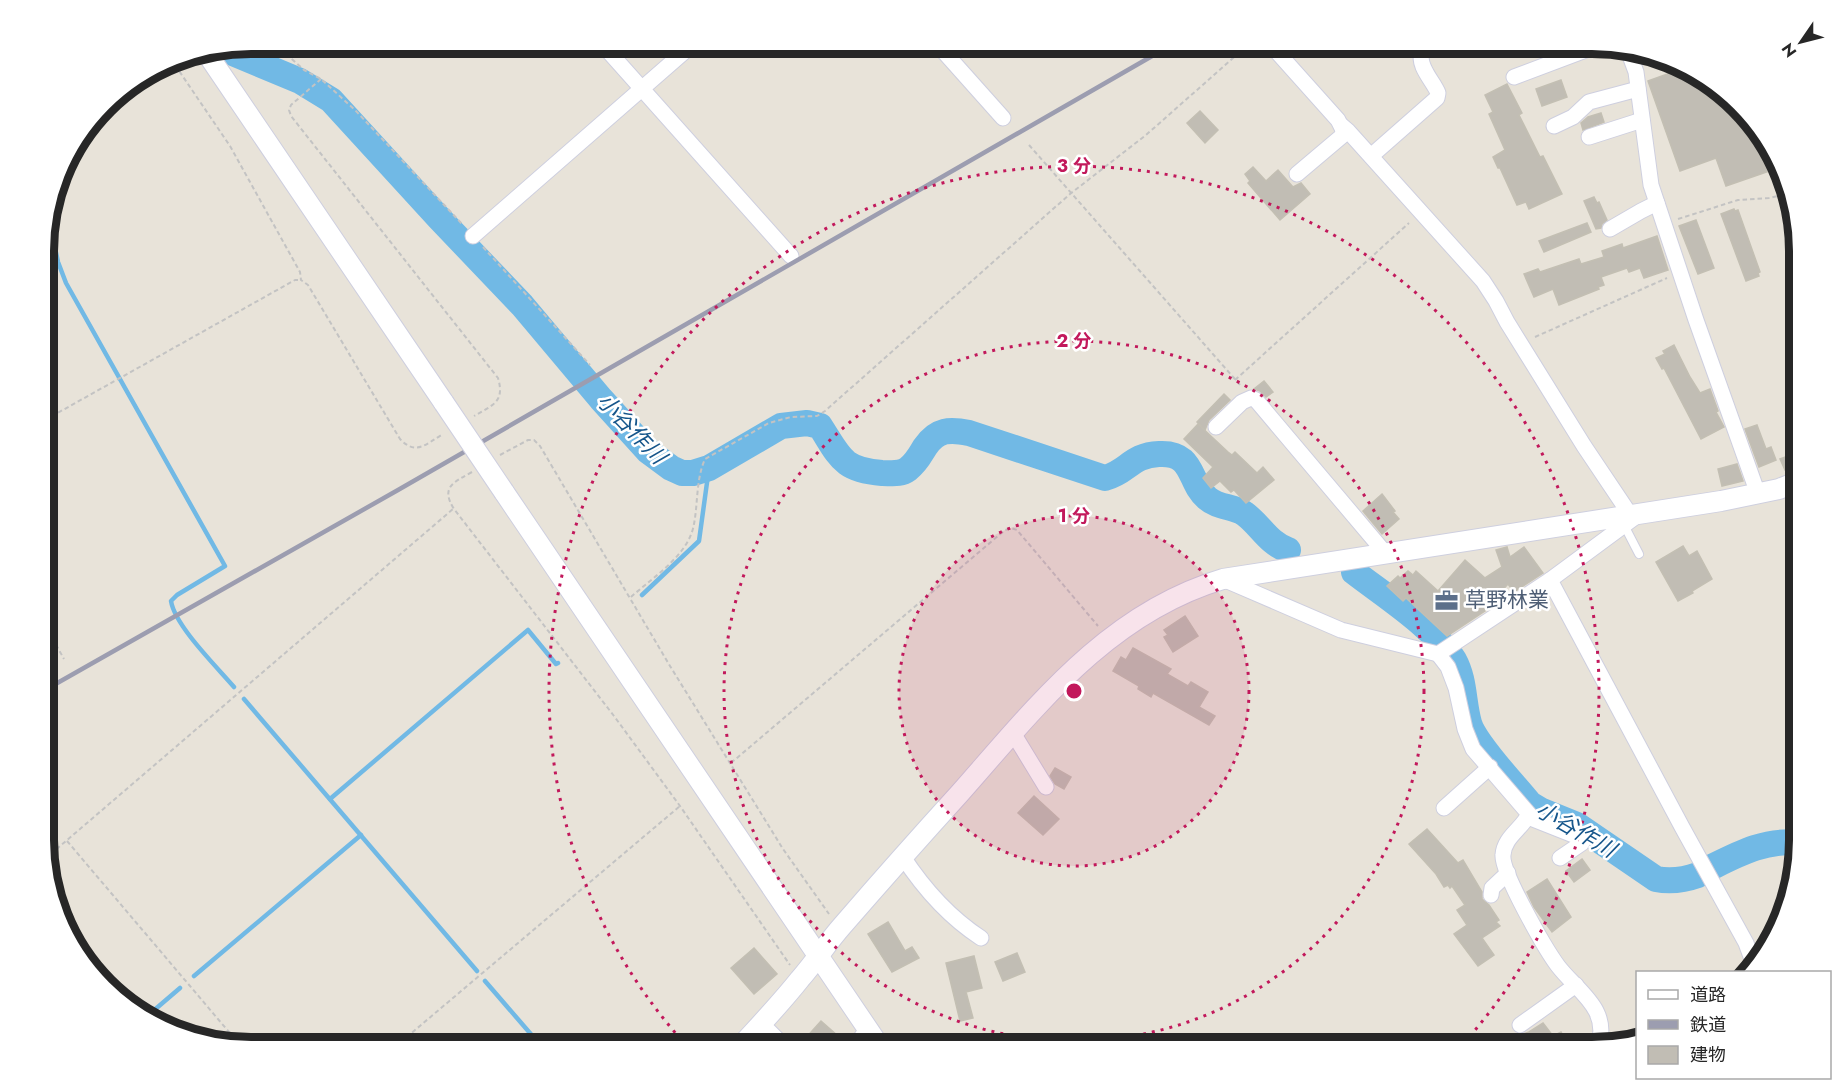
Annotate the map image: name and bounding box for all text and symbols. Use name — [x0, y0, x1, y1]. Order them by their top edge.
north arrow — [1771, 12, 1831, 72]
text: N — [1776, 39, 1802, 62]
text: 3 分 — [1057, 153, 1091, 179]
text: 2 分 — [1056, 328, 1092, 354]
water label: 小谷作川 — [590, 385, 675, 472]
text: 1 分 — [1058, 503, 1090, 529]
place label: 草野林業 — [1465, 585, 1549, 615]
office icon: 草野林業 — [1434, 587, 1460, 613]
centre of rings — [1064, 681, 1084, 701]
water label: 小谷作川 — [1530, 793, 1624, 866]
legend — [1636, 971, 1831, 1079]
text: 道路 — [1690, 982, 1726, 1008]
text: 鉄道 — [1690, 1012, 1726, 1038]
text: 建物 — [1690, 1042, 1726, 1068]

